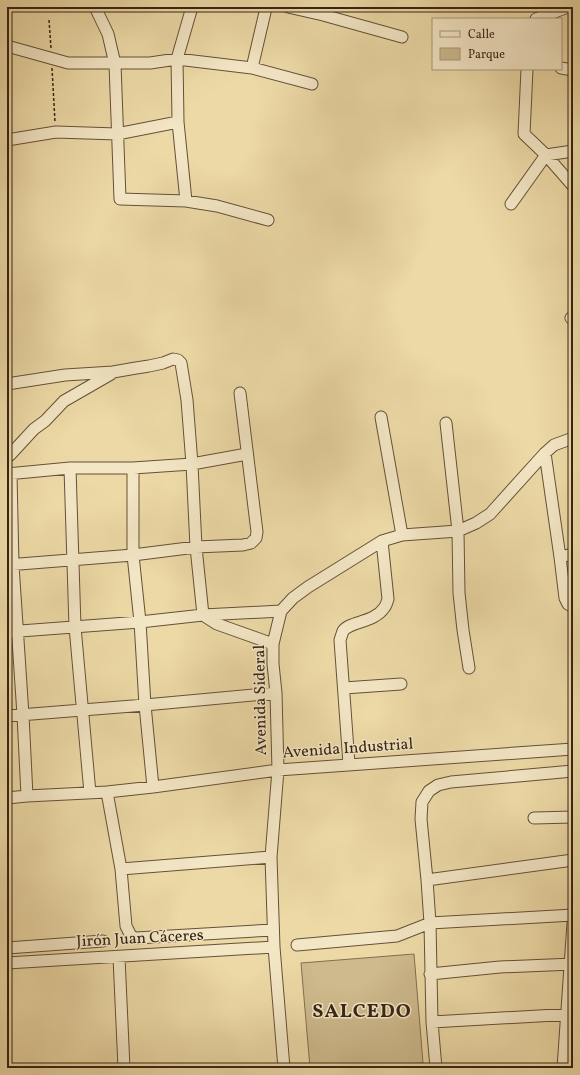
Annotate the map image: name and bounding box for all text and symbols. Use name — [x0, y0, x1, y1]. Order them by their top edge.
legend — [432, 18, 562, 70]
text: Calle — [468, 27, 495, 43]
text: Parque — [468, 47, 505, 63]
street label: Avenida Sideral — [249, 644, 273, 755]
street label: Avenida Industrial — [282, 733, 414, 765]
street label: Jirón Juan Cáceres — [76, 925, 204, 953]
district label: SALCEDO — [312, 998, 412, 1026]

